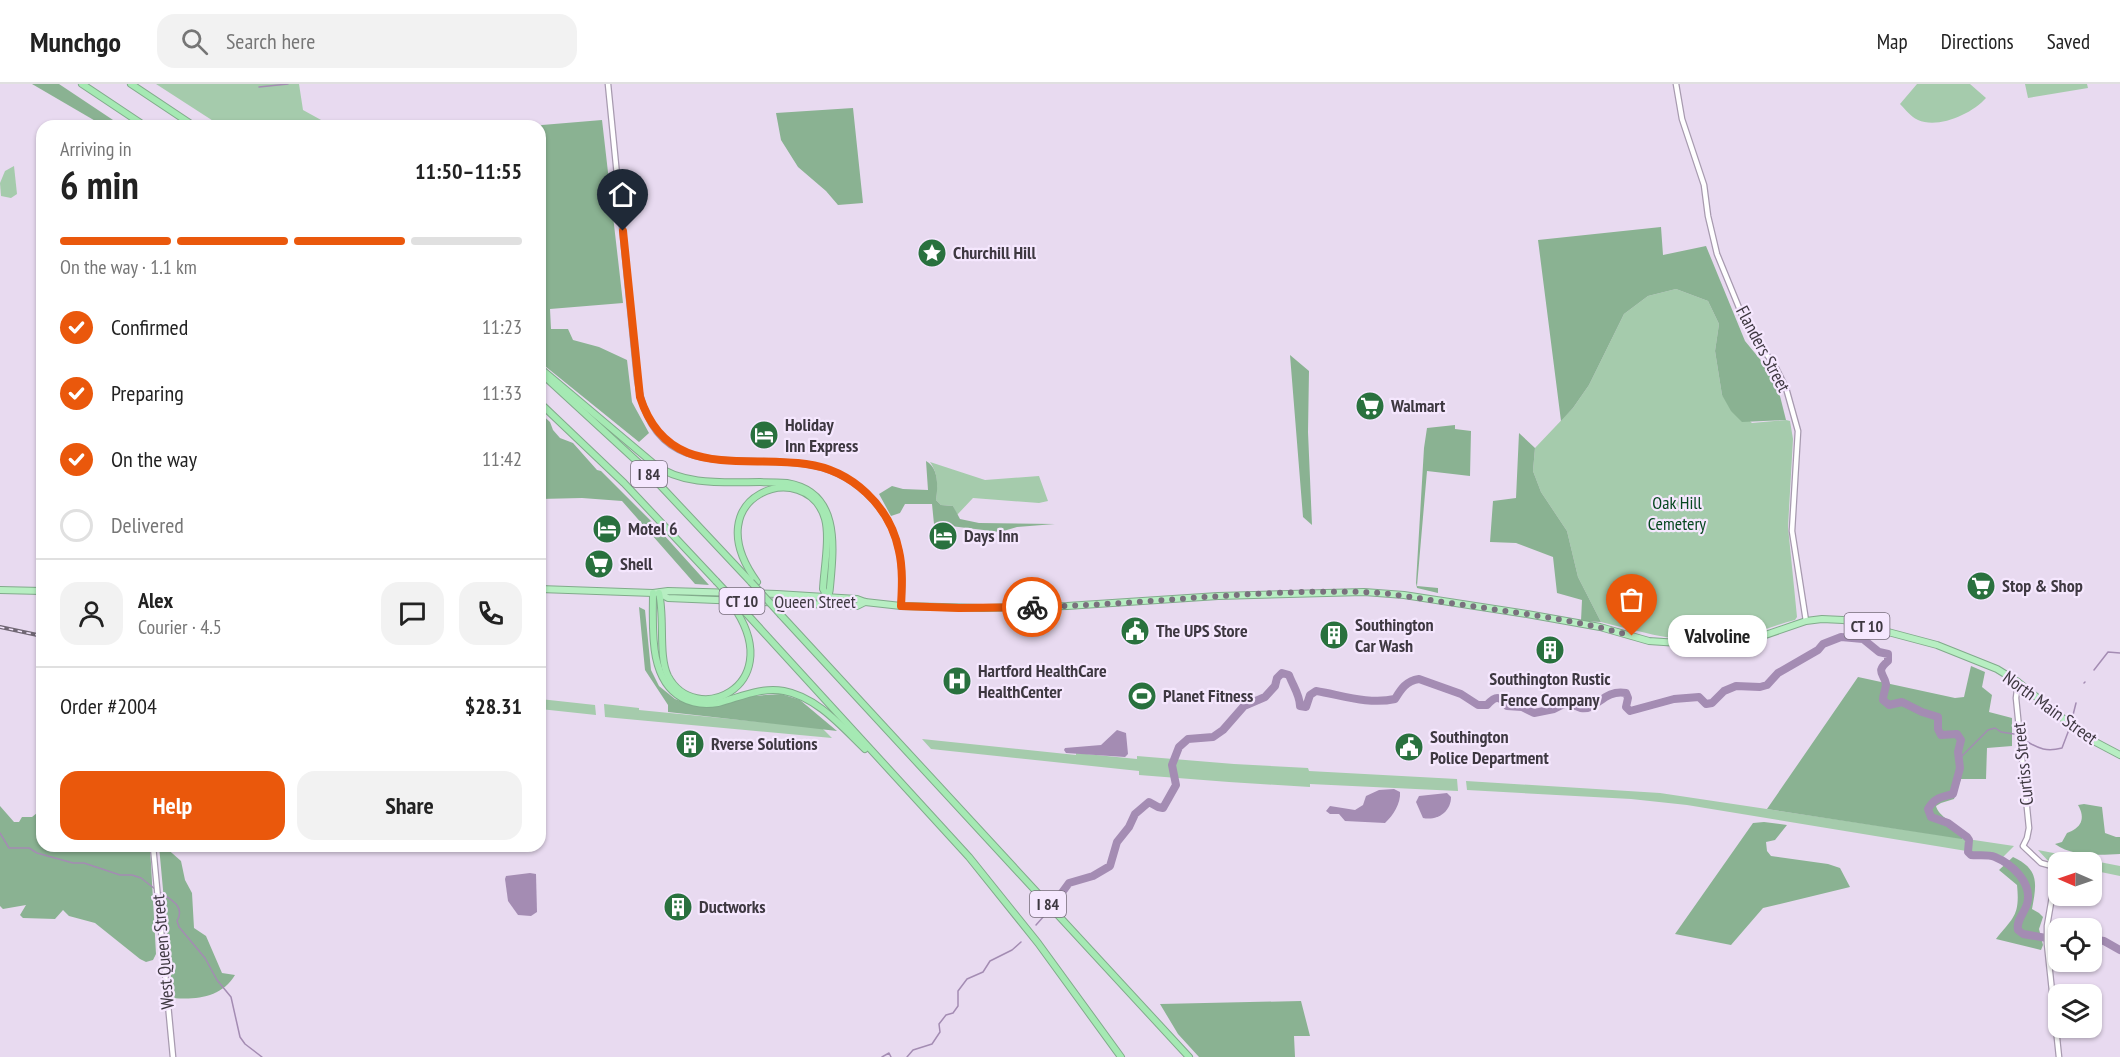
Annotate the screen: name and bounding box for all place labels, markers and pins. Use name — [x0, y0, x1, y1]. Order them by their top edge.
pin — [597, 169, 648, 231]
place icon: Churchill Hill — [916, 237, 948, 269]
place label: Churchill Hill — [953, 241, 1036, 264]
supermarket icon: Walmart — [1354, 390, 1386, 422]
place label: Walmart — [1390, 394, 1446, 417]
place label: Holiday Inn Express — [785, 413, 858, 457]
hotel icon: Holiday Inn Express — [748, 419, 780, 451]
hotel icon: Motel 6 — [591, 513, 623, 545]
place label: Motel 6 — [628, 517, 678, 540]
hotel icon: Days Inn — [927, 520, 959, 552]
place label: Days Inn — [964, 524, 1019, 547]
supermarket icon: Shell — [583, 548, 615, 580]
place label: Shell — [620, 552, 653, 575]
supermarket icon: Stop & Shop — [1965, 570, 1997, 602]
pin — [1606, 574, 1657, 636]
place label: Stop & Shop — [2002, 574, 2083, 597]
place label: Southington Car Wash — [1355, 613, 1434, 657]
public building icon: The UPS Store — [1119, 615, 1151, 647]
callout: Valvoline — [1668, 615, 1767, 657]
place label: The UPS Store — [1156, 619, 1248, 642]
building icon: Southington Car Wash — [1318, 619, 1350, 651]
building icon: Southington Rustic Fence Company — [1534, 634, 1566, 666]
place label: Hartford HealthCare HealthCenter — [978, 659, 1107, 703]
hospital icon: Hartford HealthCare HealthCenter — [941, 665, 973, 697]
place label: Southington Rustic Fence Company — [1489, 667, 1611, 711]
sports icon: Planet Fitness — [1126, 680, 1158, 712]
place label: Planet Fitness — [1163, 684, 1253, 707]
place label: Southington Police Department — [1430, 725, 1549, 769]
building icon: Rverse Solutions — [674, 728, 706, 760]
public building icon: Southington Police Department — [1393, 731, 1425, 763]
place label: Rverse Solutions — [711, 732, 818, 755]
building icon: Ductworks — [662, 891, 694, 923]
place label: Ductworks — [699, 895, 766, 918]

